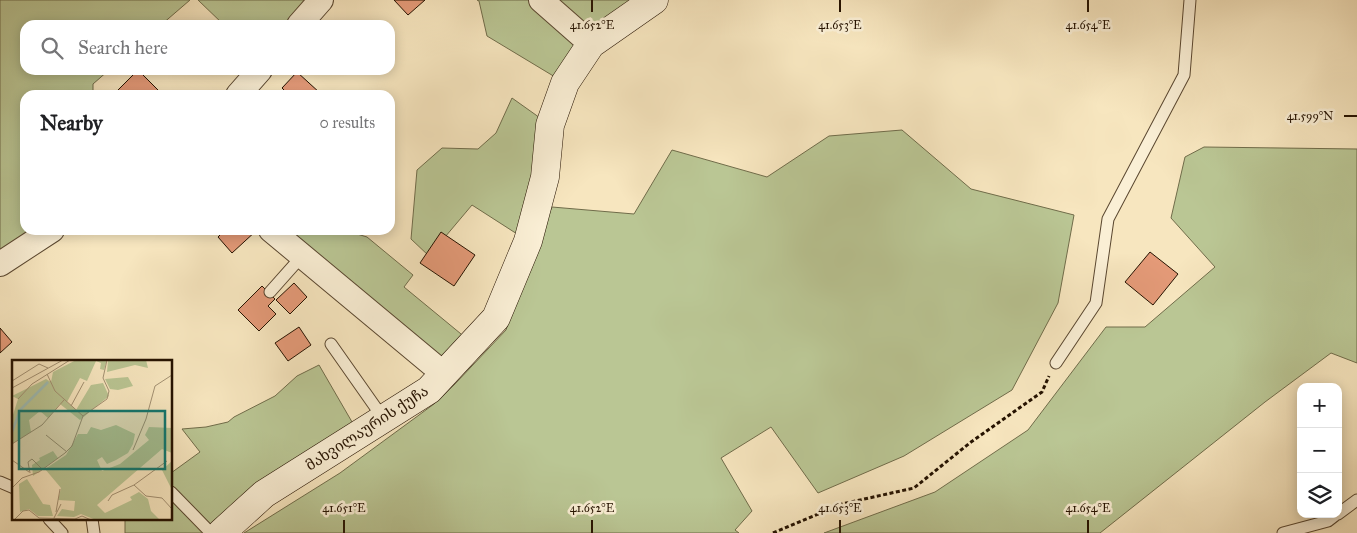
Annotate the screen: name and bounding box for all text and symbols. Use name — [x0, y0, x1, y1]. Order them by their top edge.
text: 41.652°E — [570, 18, 615, 32]
text: 41.653°E — [818, 18, 862, 32]
text: 41.654°E — [1066, 18, 1111, 32]
search box — [20, 20, 395, 75]
icon: search — [38, 34, 66, 62]
text: Search here — [78, 36, 168, 59]
text: 41.599°N — [1287, 109, 1333, 123]
text: Nearby — [40, 110, 103, 136]
text: 0 results — [320, 113, 375, 132]
inset map — [12, 360, 172, 520]
street label: მახვილაურის ქუჩა — [302, 382, 432, 474]
map controls — [1297, 383, 1342, 518]
button: + — [1297, 383, 1342, 428]
button: − — [1297, 428, 1342, 473]
button: layers — [1297, 473, 1342, 518]
text: 41.651°E — [322, 501, 366, 515]
text: 41.652°E — [570, 501, 615, 515]
text: 41.653°E — [818, 501, 862, 515]
text: 41.654°E — [1066, 501, 1111, 515]

